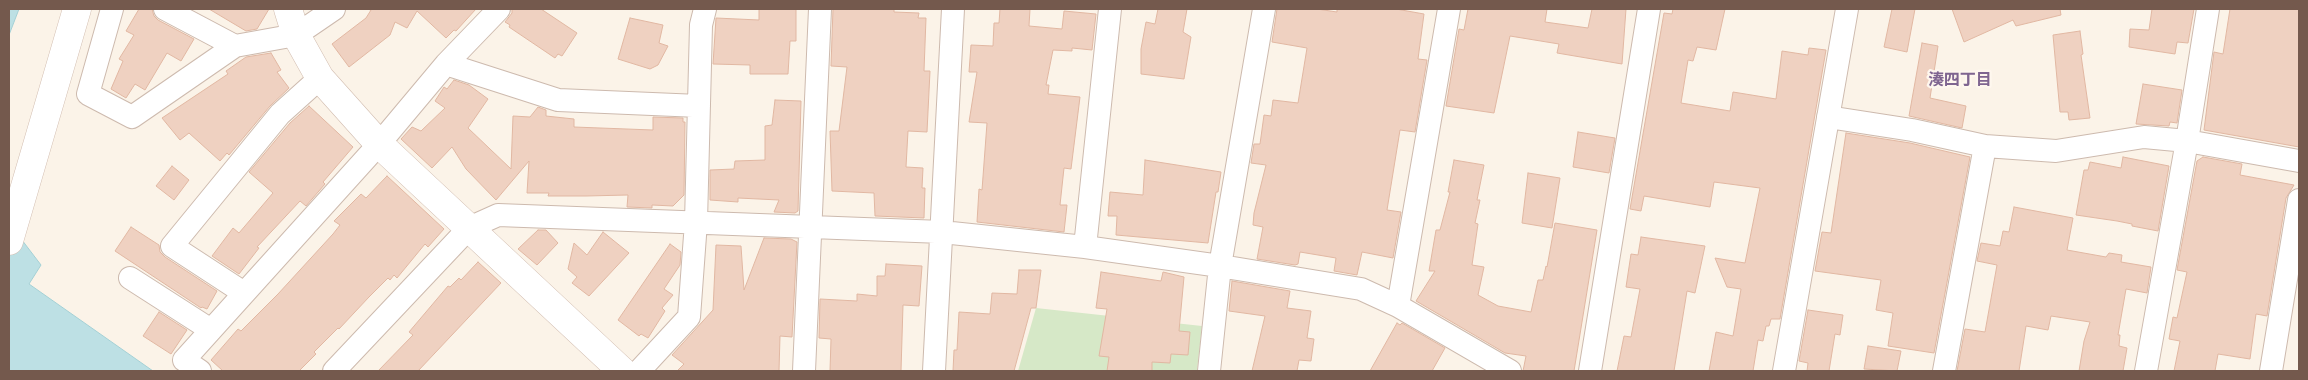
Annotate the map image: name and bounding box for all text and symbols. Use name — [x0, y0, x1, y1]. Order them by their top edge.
district label: 湊四丁目 — [1928, 70, 1992, 90]

